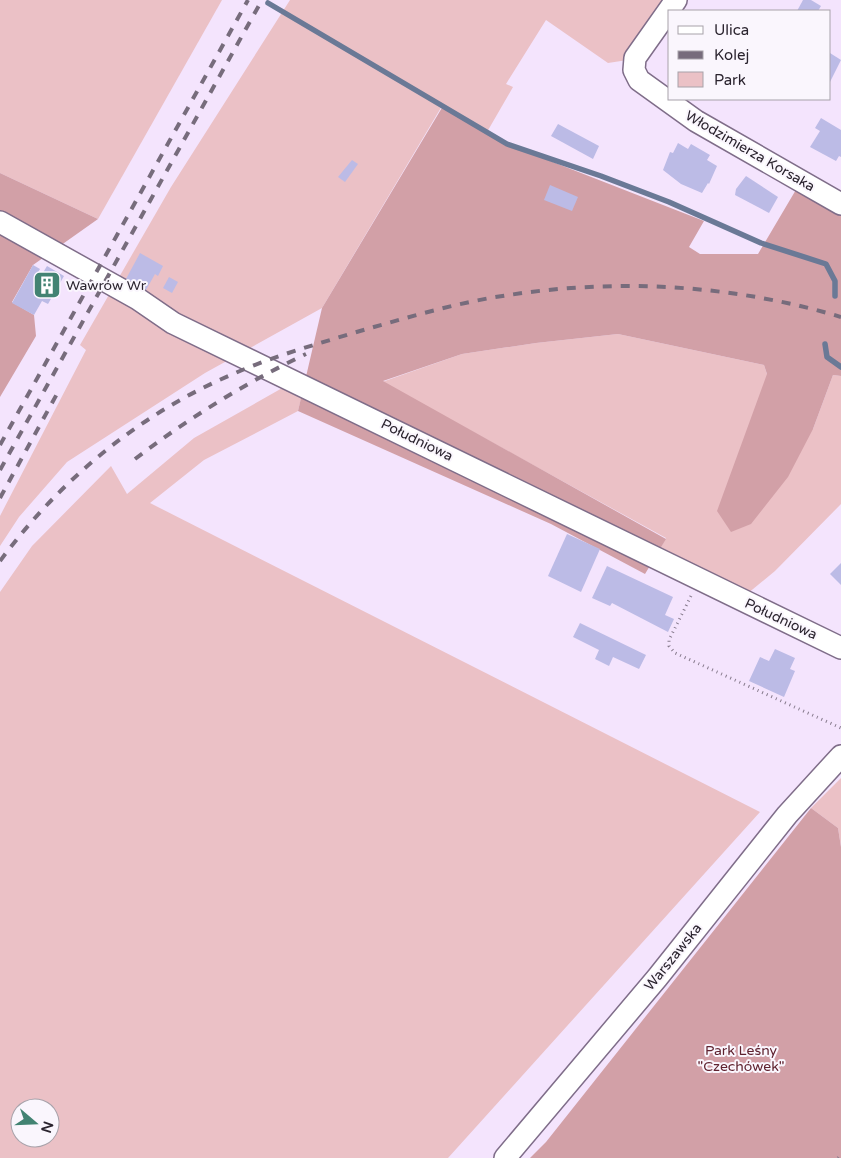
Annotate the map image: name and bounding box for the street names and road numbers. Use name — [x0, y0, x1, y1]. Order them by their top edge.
street label: Włodzimierza Korsaka — [682, 107, 818, 195]
street label: Południowa — [378, 415, 456, 465]
street label: Południowa — [742, 595, 820, 643]
street label: Warszawska — [641, 920, 705, 994]

